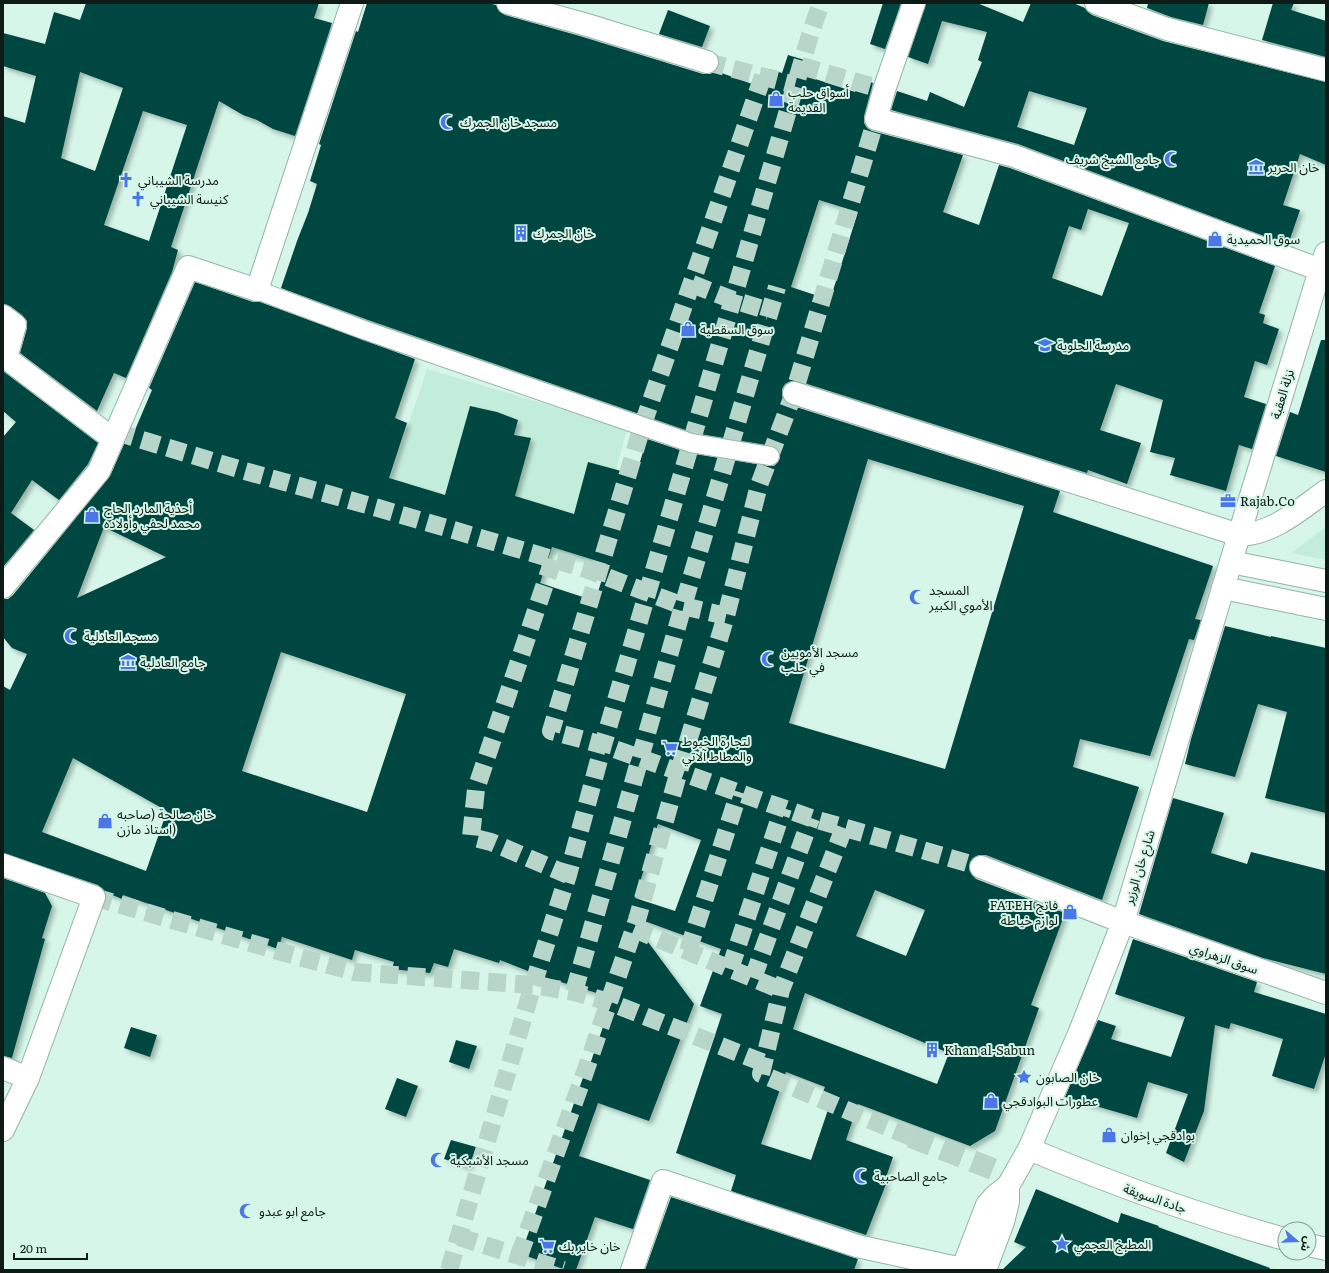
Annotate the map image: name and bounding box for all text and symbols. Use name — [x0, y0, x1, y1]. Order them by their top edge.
place label: أسواق حلب القديمة — [788, 82, 849, 116]
shop icon: أسواق حلب القديمة — [767, 90, 785, 108]
place label: مسجد خان الجمرك — [460, 112, 557, 131]
mosque icon: مسجد خان الجمرك — [439, 113, 457, 131]
place label: جامع الشيخ شريف — [1066, 149, 1160, 170]
mosque icon: جامع الشيخ شريف — [1163, 150, 1181, 168]
place label: خان الحرير — [1267, 157, 1320, 176]
museum icon: خان الحرير — [1247, 158, 1265, 176]
place label: مدرسة الشيباني — [138, 170, 219, 191]
church icon: مدرسة الشيباني — [117, 171, 135, 189]
place label: كنيسة الشيباني — [150, 189, 229, 210]
church icon: كنيسة الشيباني — [129, 190, 147, 208]
place label: خان الجمرك — [533, 223, 595, 242]
building icon: خان الجمرك — [512, 224, 530, 242]
place label: سوق الحميدية — [1227, 229, 1300, 248]
shop icon: سوق الحميدية — [1206, 230, 1224, 248]
place label: سوق السقطية — [700, 319, 773, 338]
shop icon: سوق السقطية — [679, 320, 697, 338]
place label: مدرسة الحلوية — [1057, 335, 1129, 354]
school or university icon: مدرسة الحلوية — [1036, 336, 1054, 354]
street label: نزلة العقبة — [1265, 367, 1298, 421]
place label: Rajab.Co — [1240, 491, 1295, 510]
office icon: Rajab.Co — [1219, 492, 1237, 510]
place label: أحذية المارد الحاج محمد لحفي وأولاده — [104, 498, 200, 534]
shop icon: أحذية المارد الحاج محمد لحفي وأولاده — [83, 506, 101, 524]
place label: المسجد الأموي الكبير — [928, 580, 993, 616]
mosque icon: المسجد الأموي الكبير — [908, 588, 926, 606]
place label: مسجد العادلية — [84, 626, 158, 645]
mosque icon: مسجد العادلية — [63, 627, 81, 645]
place label: مسجد الأمويين في حلب — [781, 642, 859, 678]
mosque icon: مسجد الأمويين في حلب — [760, 650, 778, 668]
place label: جامع العادلية — [140, 652, 206, 673]
museum icon: جامع العادلية — [119, 653, 137, 671]
place label: لتجارة الخيوط والمطاط آلاتي — [682, 731, 752, 767]
supermarket icon: لتجارة الخيوط والمطاط آلاتي — [661, 739, 679, 757]
place label: خان صالحة (صاحبه استاذ مازن) — [117, 804, 215, 838]
shop icon: خان صالحة (صاحبه استاذ مازن) — [96, 812, 114, 830]
street label: شارع خان الوزير — [1118, 827, 1161, 908]
place label: FATEH فاتح لوازم خياطة — [990, 895, 1058, 930]
shop icon: FATEH فاتح لوازم خياطة — [1061, 903, 1079, 921]
street label: سوق الزهراوي — [1187, 937, 1261, 980]
place label: Khan al-Sabun — [944, 1040, 1035, 1059]
building icon: Khan al-Sabun — [923, 1041, 941, 1059]
place label: خان الصابون — [1036, 1067, 1100, 1086]
place icon: خان الصابون — [1015, 1068, 1033, 1086]
place label: عطورات البوادقجي — [1003, 1091, 1098, 1112]
shop icon: عطورات البوادقجي — [982, 1092, 1000, 1110]
place label: بوادقجي إخوان — [1121, 1125, 1195, 1146]
shop icon: بوادقجي إخوان — [1100, 1126, 1118, 1144]
place label: مسجد الأشبكية — [450, 1150, 529, 1169]
mosque icon: مسجد الأشبكية — [429, 1151, 447, 1169]
place label: جامع الصاحبية — [874, 1166, 948, 1187]
mosque icon: جامع الصاحبية — [853, 1167, 871, 1185]
street label: جادة السويقة — [1121, 1178, 1190, 1217]
place label: جامع ابو عبدو — [259, 1201, 326, 1222]
mosque icon: جامع ابو عبدو — [238, 1202, 256, 1220]
north arrow — [1277, 1221, 1317, 1261]
place label: المطبخ العجمي — [1074, 1234, 1151, 1255]
scale bar — [14, 1235, 87, 1261]
place icon: المطبخ العجمي — [1053, 1235, 1071, 1253]
text: ش — [1297, 1235, 1317, 1254]
place label: خان خاير بك — [559, 1236, 621, 1255]
supermarket icon: خان خاير بك — [538, 1237, 556, 1255]
text: 20 m — [20, 1239, 47, 1257]

